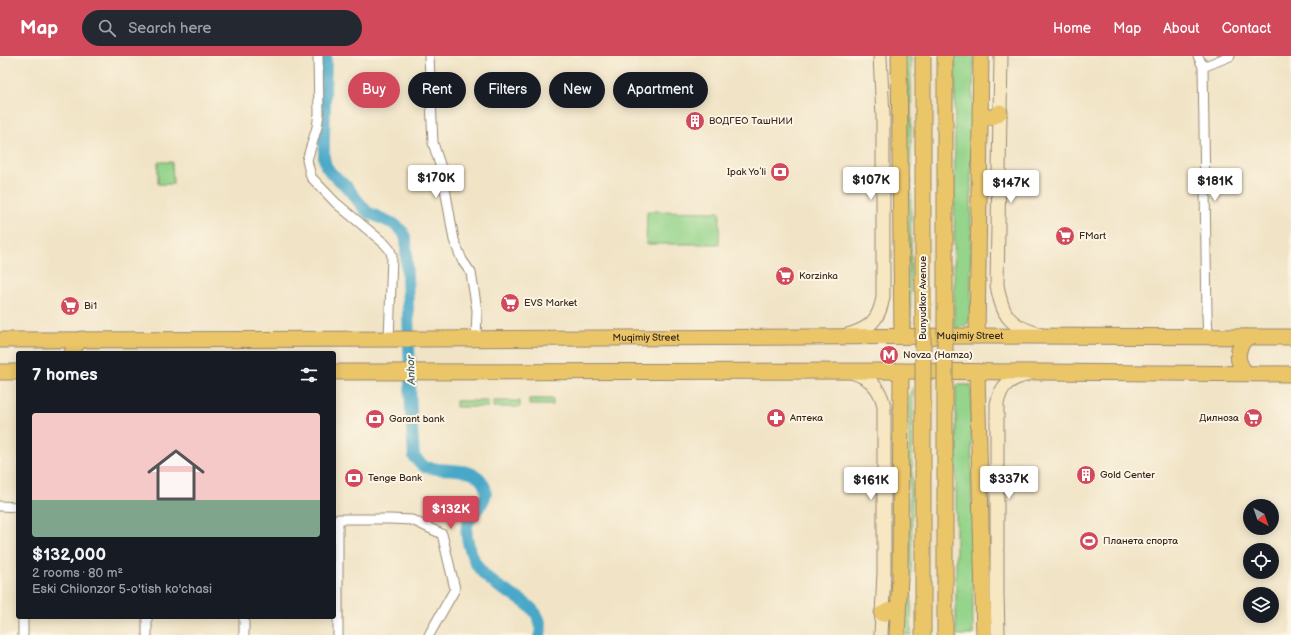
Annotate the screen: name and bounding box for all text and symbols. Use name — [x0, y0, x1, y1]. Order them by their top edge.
search box — [82, 10, 362, 46]
text: Map — [20, 17, 58, 40]
icon: search — [96, 17, 118, 39]
text: Search here — [128, 19, 211, 38]
text: Home — [1053, 20, 1091, 37]
text: Map — [1113, 20, 1141, 37]
text: About — [1163, 20, 1200, 37]
text: Contact — [1222, 20, 1271, 37]
chip: Buy — [348, 72, 400, 108]
chip: Rent — [408, 72, 466, 108]
chip: Filters — [474, 72, 541, 108]
chip: New — [549, 72, 605, 108]
chip: Apartment — [613, 72, 708, 108]
building icon: ВОДГЕО ТашНИИ — [684, 110, 706, 132]
place label: ВОДГЕО ТашНИИ — [709, 115, 793, 127]
bank icon: Ipak Yoʻli — [769, 161, 791, 183]
pin: $170K — [408, 165, 464, 199]
place label: Ipak Yoʻli — [727, 166, 766, 178]
pin: $107K — [843, 167, 899, 201]
pin: $181K — [1187, 168, 1243, 202]
text: $170K — [417, 170, 455, 186]
pin: $147K — [983, 170, 1039, 204]
text: $107K — [852, 172, 890, 188]
text: $181K — [1197, 173, 1233, 189]
text: $147K — [992, 175, 1030, 191]
supermarket icon: FMart — [1054, 225, 1076, 247]
place label: FMart — [1079, 230, 1106, 242]
street label: Bunyudkor Avenue — [917, 256, 929, 340]
supermarket icon: Korzinka — [774, 265, 796, 287]
place label: Korzinka — [799, 270, 838, 282]
supermarket icon: EVS Market — [499, 292, 521, 314]
supermarket icon: Bi1 — [59, 295, 81, 317]
place label: EVS Market — [524, 297, 577, 309]
place label: Bi1 — [84, 300, 97, 312]
street label: Muqimiy Street — [936, 330, 1003, 342]
street label: Muqimiy Street — [613, 332, 679, 344]
metro station icon: Novza (Hamza) — [878, 344, 900, 366]
place label: Novza (Hamza) — [903, 349, 973, 361]
water label: Anhor — [404, 354, 418, 386]
icon: filters — [298, 364, 320, 386]
text: 7 homes — [32, 365, 98, 385]
pharmacy icon: Аптека — [765, 407, 787, 429]
supermarket icon: Дилноза — [1242, 407, 1264, 429]
bank icon: Garant bank — [364, 408, 386, 430]
place label: Аптека — [789, 412, 823, 424]
place label: Дилноза — [1199, 412, 1239, 424]
place label: Garant bank — [389, 413, 445, 425]
icon: home — [140, 439, 212, 511]
building icon: Gold Center — [1075, 464, 1097, 486]
pin: $337K — [981, 466, 1037, 500]
bank icon: Tenge Bank — [343, 467, 365, 489]
pin: $161K — [843, 467, 899, 501]
place label: Gold Center — [1100, 469, 1155, 481]
text: $337K — [989, 471, 1029, 487]
place label: Tenge Bank — [368, 472, 422, 484]
text: $161K — [853, 472, 889, 488]
pin: $132K — [423, 496, 479, 530]
north arrow — [1243, 499, 1279, 535]
map controls — [1243, 499, 1279, 623]
text: $132K — [432, 501, 470, 517]
sports icon: Планета спорта — [1078, 530, 1100, 552]
place label: Планета спорта — [1103, 535, 1178, 547]
button: locate — [1243, 543, 1279, 579]
text: $132,000 — [32, 545, 106, 565]
text: 2 rooms · 80 m² — [32, 565, 123, 581]
text: Eski Chilonzor 5-o'tish ko'chasi — [32, 581, 212, 597]
button: layers — [1243, 587, 1279, 623]

